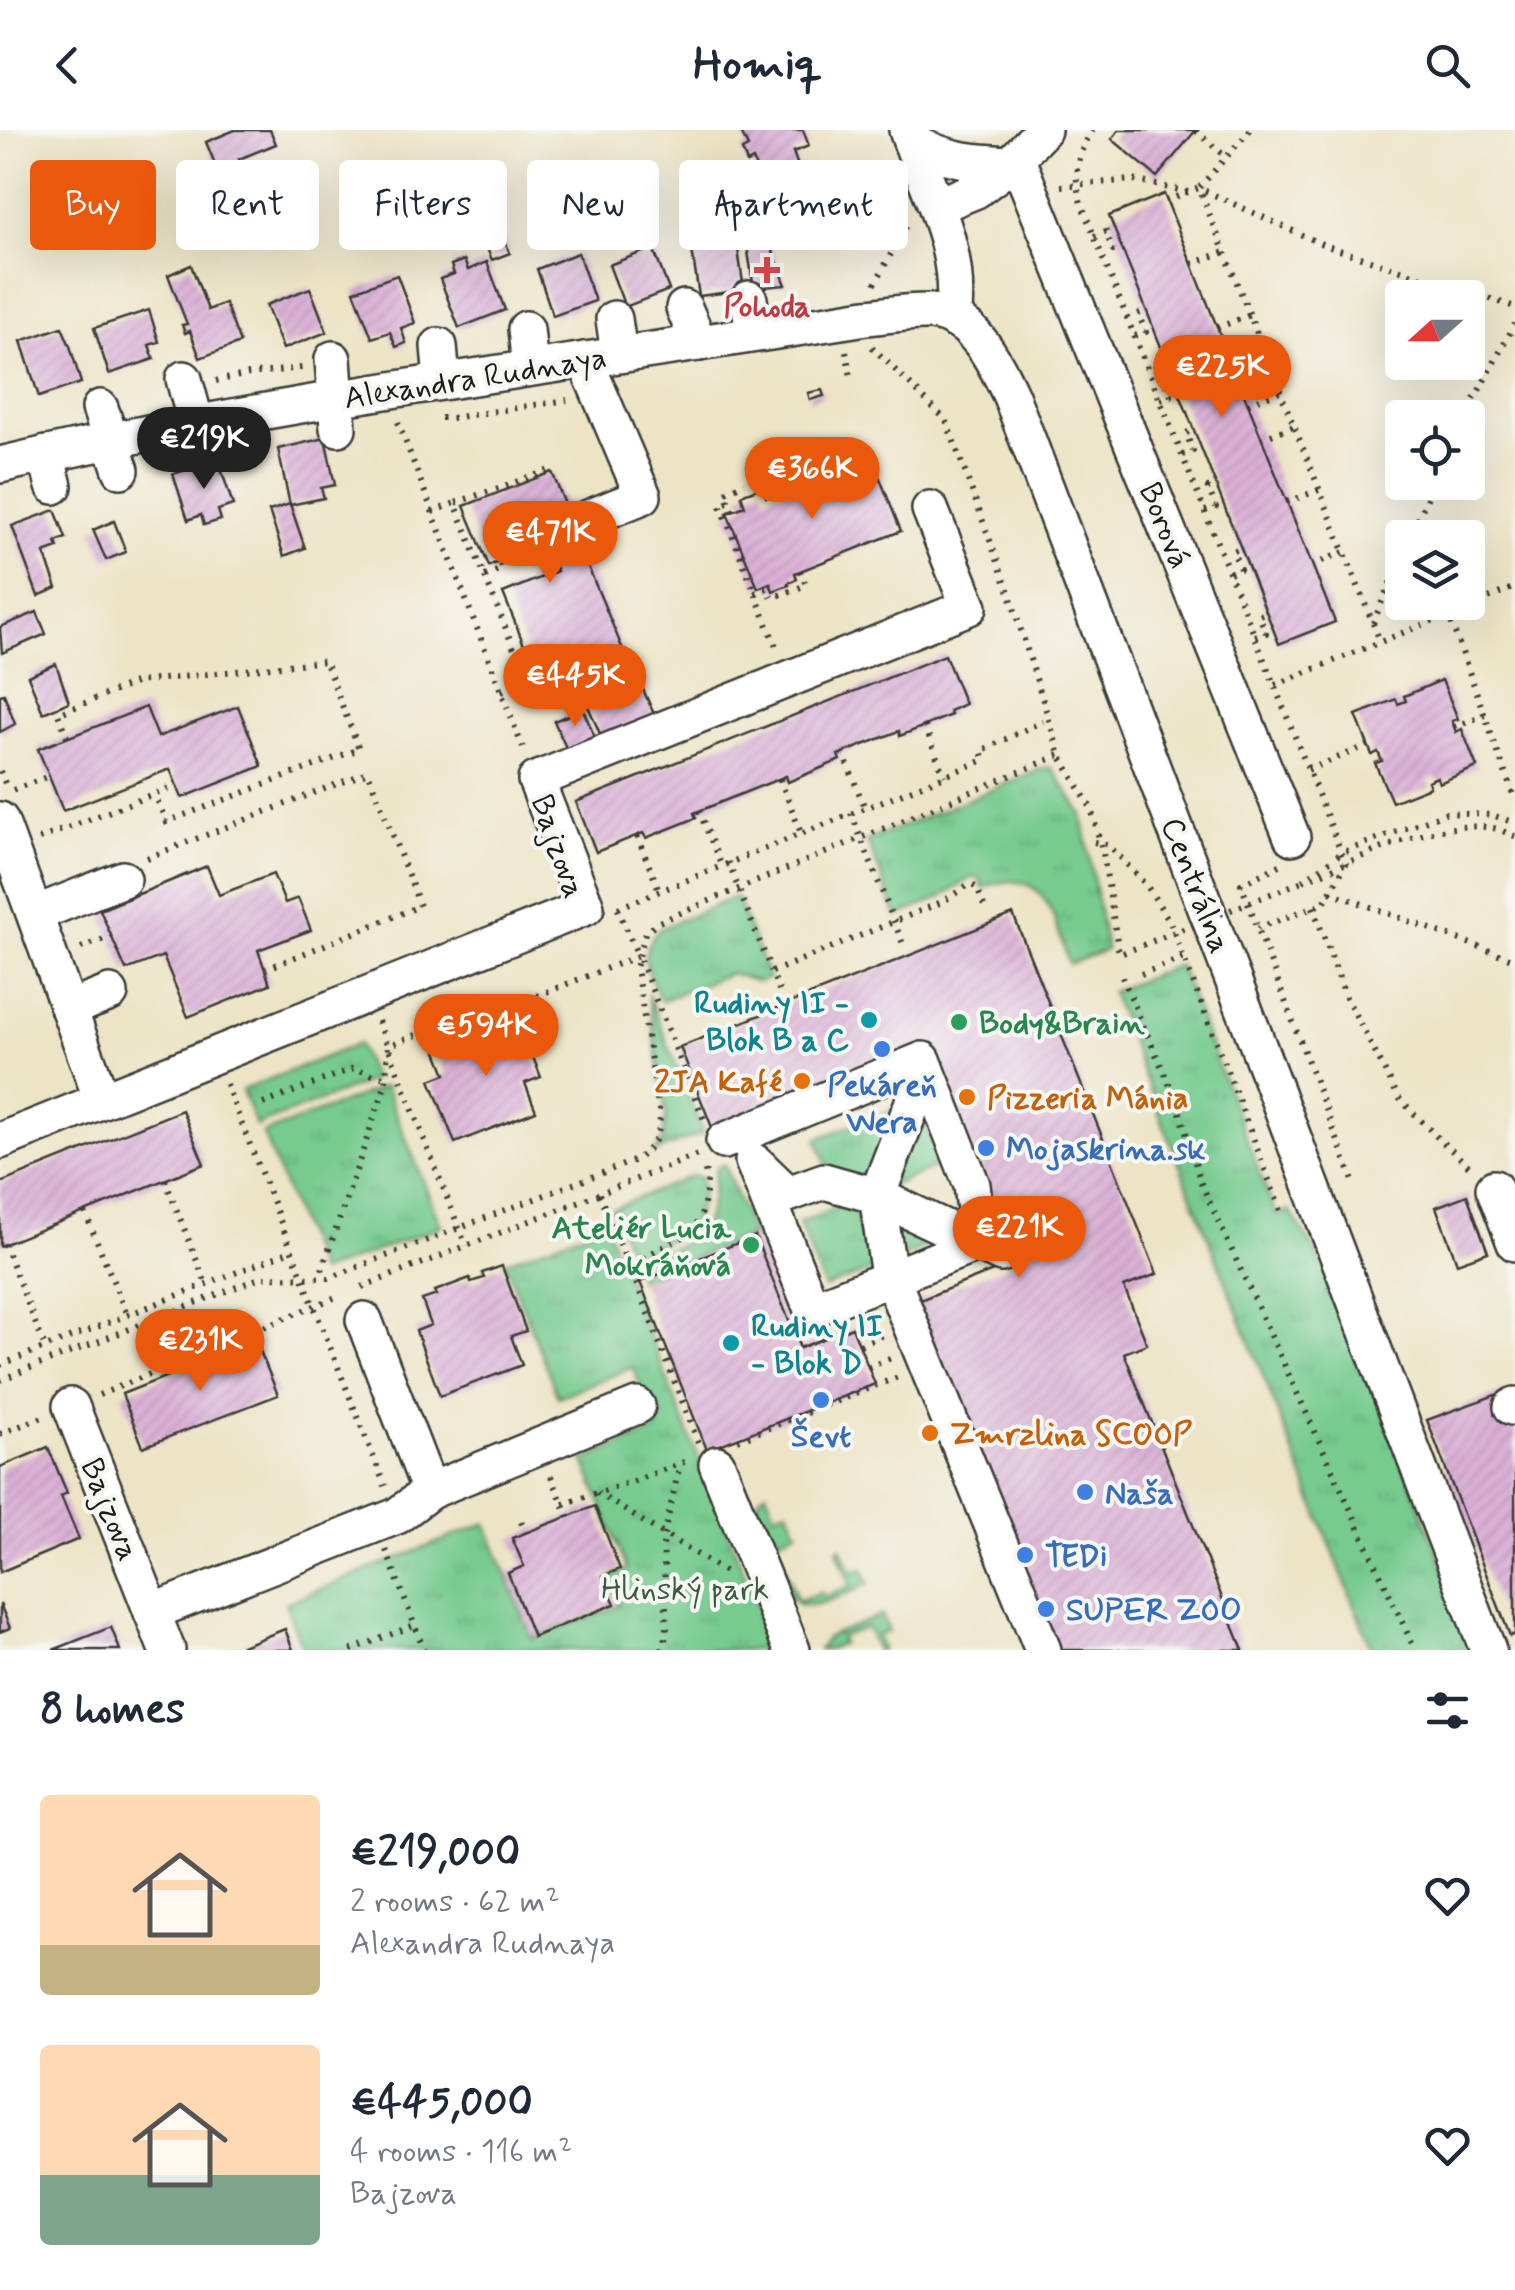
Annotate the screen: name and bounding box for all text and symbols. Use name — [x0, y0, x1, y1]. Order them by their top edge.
text: Homiq — [693, 36, 822, 95]
icon: back — [40, 38, 95, 93]
icon: search — [1420, 38, 1475, 93]
chip: Buy — [30, 160, 156, 250]
chip: Rent — [176, 160, 319, 250]
chip: Filters — [339, 160, 507, 250]
chip: New — [527, 160, 659, 250]
chip: Apartment — [679, 160, 908, 250]
marker: Pohoda — [756, 259, 778, 281]
north arrow — [1385, 280, 1485, 380]
map controls — [1385, 280, 1485, 620]
place label: Pohoda — [723, 286, 811, 328]
pin: €225K — [1152, 335, 1292, 420]
street label: Alexandra Rudnaya — [341, 337, 610, 420]
text: €225K — [1175, 346, 1269, 388]
button: locate — [1385, 400, 1485, 500]
pin: €219K — [134, 407, 274, 492]
text: €219K — [159, 418, 249, 460]
pin: €366K — [742, 437, 882, 522]
text: €366K — [767, 448, 857, 490]
street label: Borová — [1128, 476, 1200, 575]
pin: €471K — [480, 501, 620, 586]
text: €471K — [505, 512, 595, 554]
button: layers — [1385, 520, 1485, 620]
pin: €445K — [505, 644, 645, 729]
text: €445K — [525, 655, 625, 697]
street label: Bajzova — [520, 789, 594, 904]
street label: Centrálna — [1150, 812, 1240, 960]
place label: Rudiny II - Blok B a C — [694, 983, 849, 1062]
pin: €594K — [416, 994, 556, 1079]
place label: Body&Brain — [979, 1003, 1146, 1045]
text: €594K — [436, 1005, 536, 1047]
marker: Rudiny II - Blok B a C — [858, 1009, 880, 1031]
marker: Body&Brain — [948, 1011, 970, 1033]
marker: Pekáreň Wera — [871, 1038, 893, 1060]
place label: 2JA Kafé — [654, 1062, 782, 1104]
place label: Pekáreň Wera — [827, 1065, 937, 1144]
marker: 2JA Kafé — [791, 1070, 813, 1092]
place label: Pizzeria Mánia — [987, 1078, 1188, 1120]
marker: Pizzeria Mánia — [956, 1086, 978, 1108]
place label: Mojaskrina.sk — [1006, 1129, 1206, 1171]
marker: Mojaskrina.sk — [975, 1137, 997, 1159]
pin: €221K — [949, 1196, 1089, 1281]
text: €221K — [975, 1207, 1063, 1249]
place label: Ateliér Lucia Mokráňová — [551, 1208, 732, 1287]
marker: Ateliér Lucia Mokráňová — [740, 1234, 762, 1256]
place label: Rudiny II - Blok D — [751, 1306, 883, 1385]
pin: €231K — [130, 1309, 270, 1394]
text: €231K — [157, 1320, 243, 1362]
marker: Rudiny II - Blok D — [720, 1332, 742, 1354]
marker: Ševt — [810, 1389, 832, 1411]
place label: Zmrzlina SCOOP — [950, 1414, 1193, 1456]
place label: Ševt — [791, 1416, 851, 1458]
marker: Zmrzlina SCOOP — [919, 1422, 941, 1444]
street label: Bajzova — [70, 1452, 149, 1567]
place label: Naša — [1105, 1473, 1174, 1515]
marker: Naša — [1074, 1481, 1096, 1503]
place label: TEDi — [1045, 1536, 1107, 1578]
marker: TEDi — [1014, 1544, 1036, 1566]
park label: Hlinský park — [601, 1569, 769, 1611]
place label: SUPER ZOO — [1066, 1590, 1242, 1632]
marker: SUPER ZOO — [1035, 1598, 1057, 1620]
text: 8 homes — [40, 1683, 185, 1738]
icon: filters — [1420, 1683, 1475, 1738]
text: €219,000 — [350, 1826, 520, 1881]
icon: home — [120, 1835, 240, 1955]
icon: heart — [1420, 1868, 1475, 1923]
text: 2 rooms · 62 m² — [350, 1881, 559, 1923]
text: Alexandra Rudnaya — [350, 1923, 615, 1965]
text: €445,000 — [350, 2076, 533, 2131]
icon: home — [120, 2085, 240, 2205]
icon: heart — [1420, 2118, 1475, 2173]
text: 4 rooms · 116 m² — [350, 2131, 572, 2173]
text: Bajzova — [350, 2173, 457, 2215]

